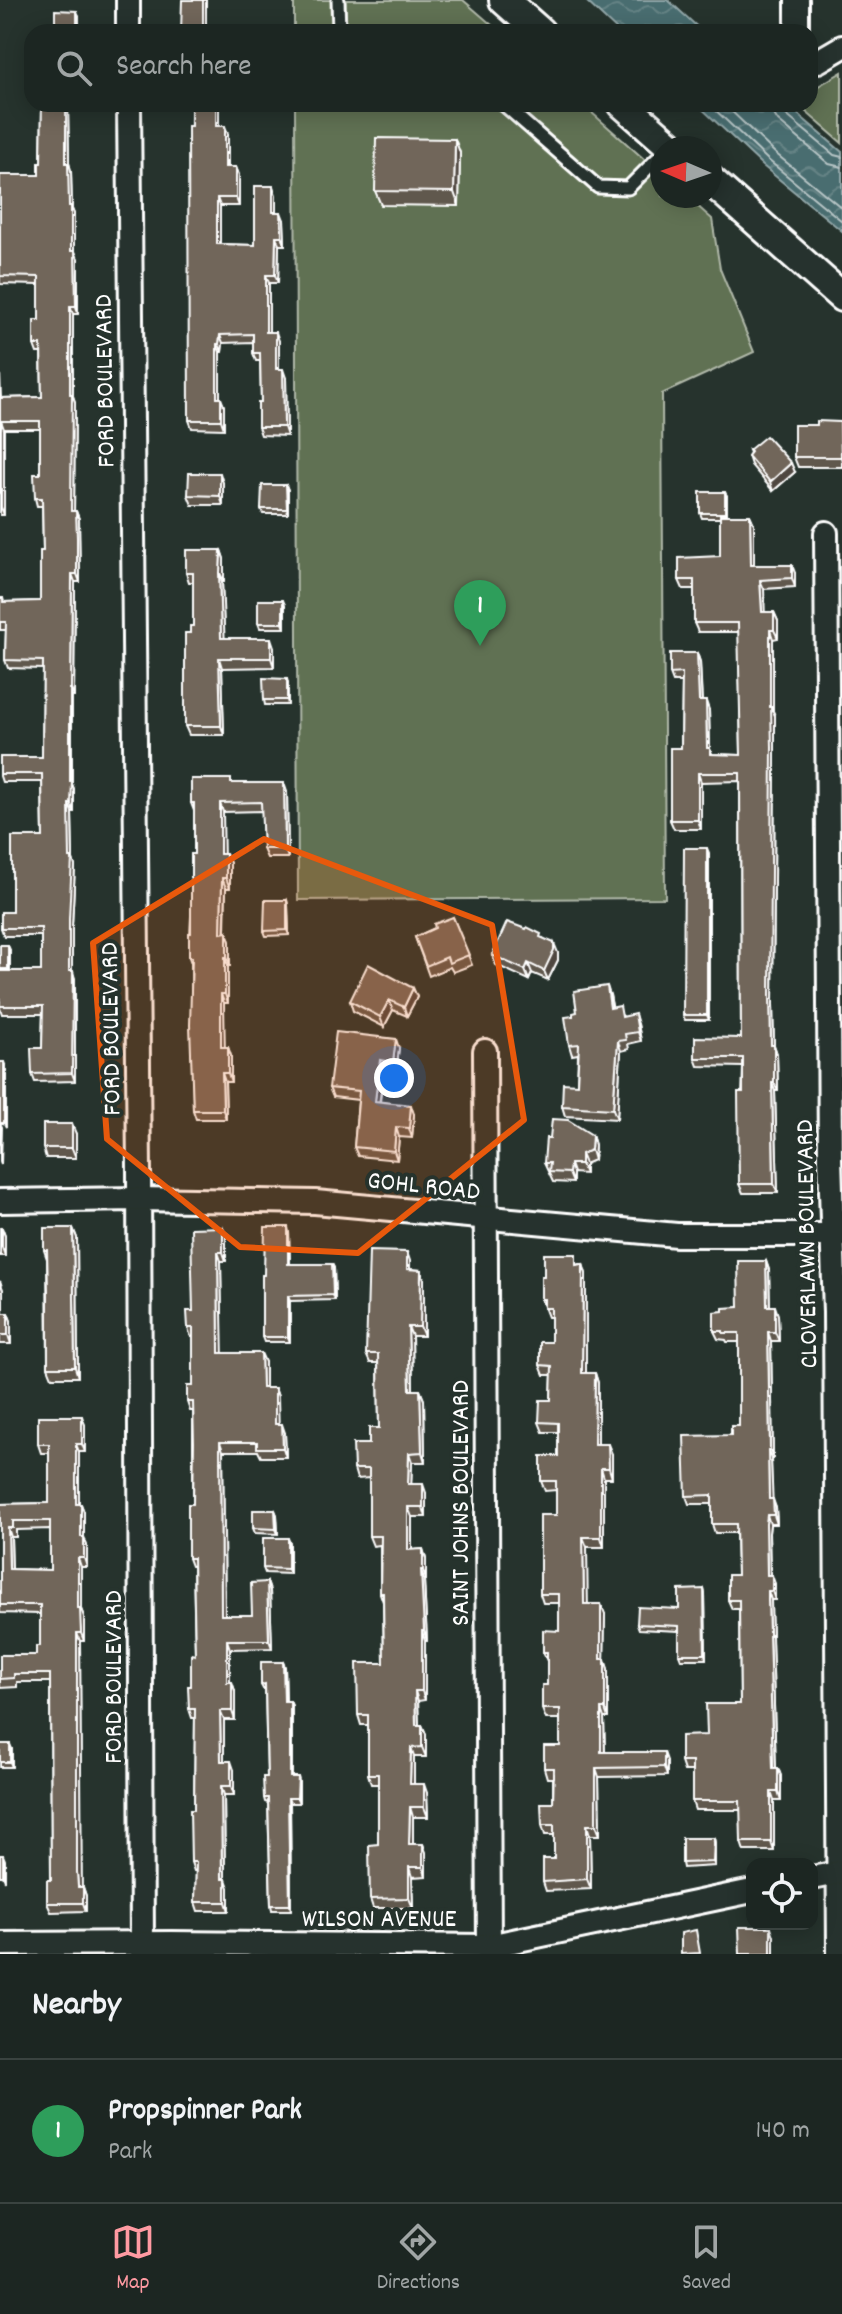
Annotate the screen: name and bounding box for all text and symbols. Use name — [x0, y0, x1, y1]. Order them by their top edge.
search box — [24, 24, 818, 112]
icon: search — [52, 46, 96, 90]
text: Search here — [116, 47, 252, 90]
north arrow — [650, 136, 722, 208]
street label: FORD BOULEVARD — [86, 294, 127, 468]
pin: 1 — [454, 580, 506, 646]
street label: FORD BOULEVARD — [92, 942, 133, 1116]
your location — [374, 1058, 414, 1098]
street label: CLOVERLAWN BOULEVARD — [788, 1119, 829, 1369]
street label: GOHL ROAD — [365, 1163, 482, 1212]
street label: SAINT JOHNS BOULEVARD — [444, 1380, 481, 1626]
street label: FORD BOULEVARD — [97, 1590, 134, 1764]
map controls — [746, 1858, 818, 1930]
button: locate — [746, 1858, 818, 1930]
street label: WILSON AVENUE — [302, 1902, 456, 1939]
text: Nearby — [32, 1982, 121, 2031]
text: Propspinner Park — [108, 2091, 302, 2134]
text: 1 — [55, 2113, 61, 2150]
text: 140 m — [756, 2113, 810, 2150]
text: Park — [108, 2134, 152, 2171]
tab: Map — [111, 2220, 155, 2299]
tab: Directions — [377, 2220, 460, 2299]
tab: Saved — [682, 2220, 731, 2299]

